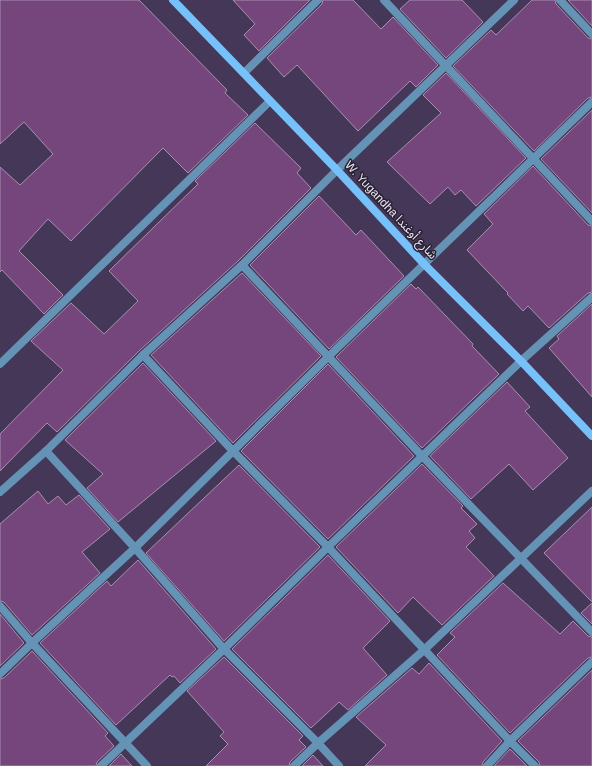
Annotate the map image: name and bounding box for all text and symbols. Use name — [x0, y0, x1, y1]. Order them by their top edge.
street label: W. Yugandha شارع أوغندا — [340, 158, 440, 263]

